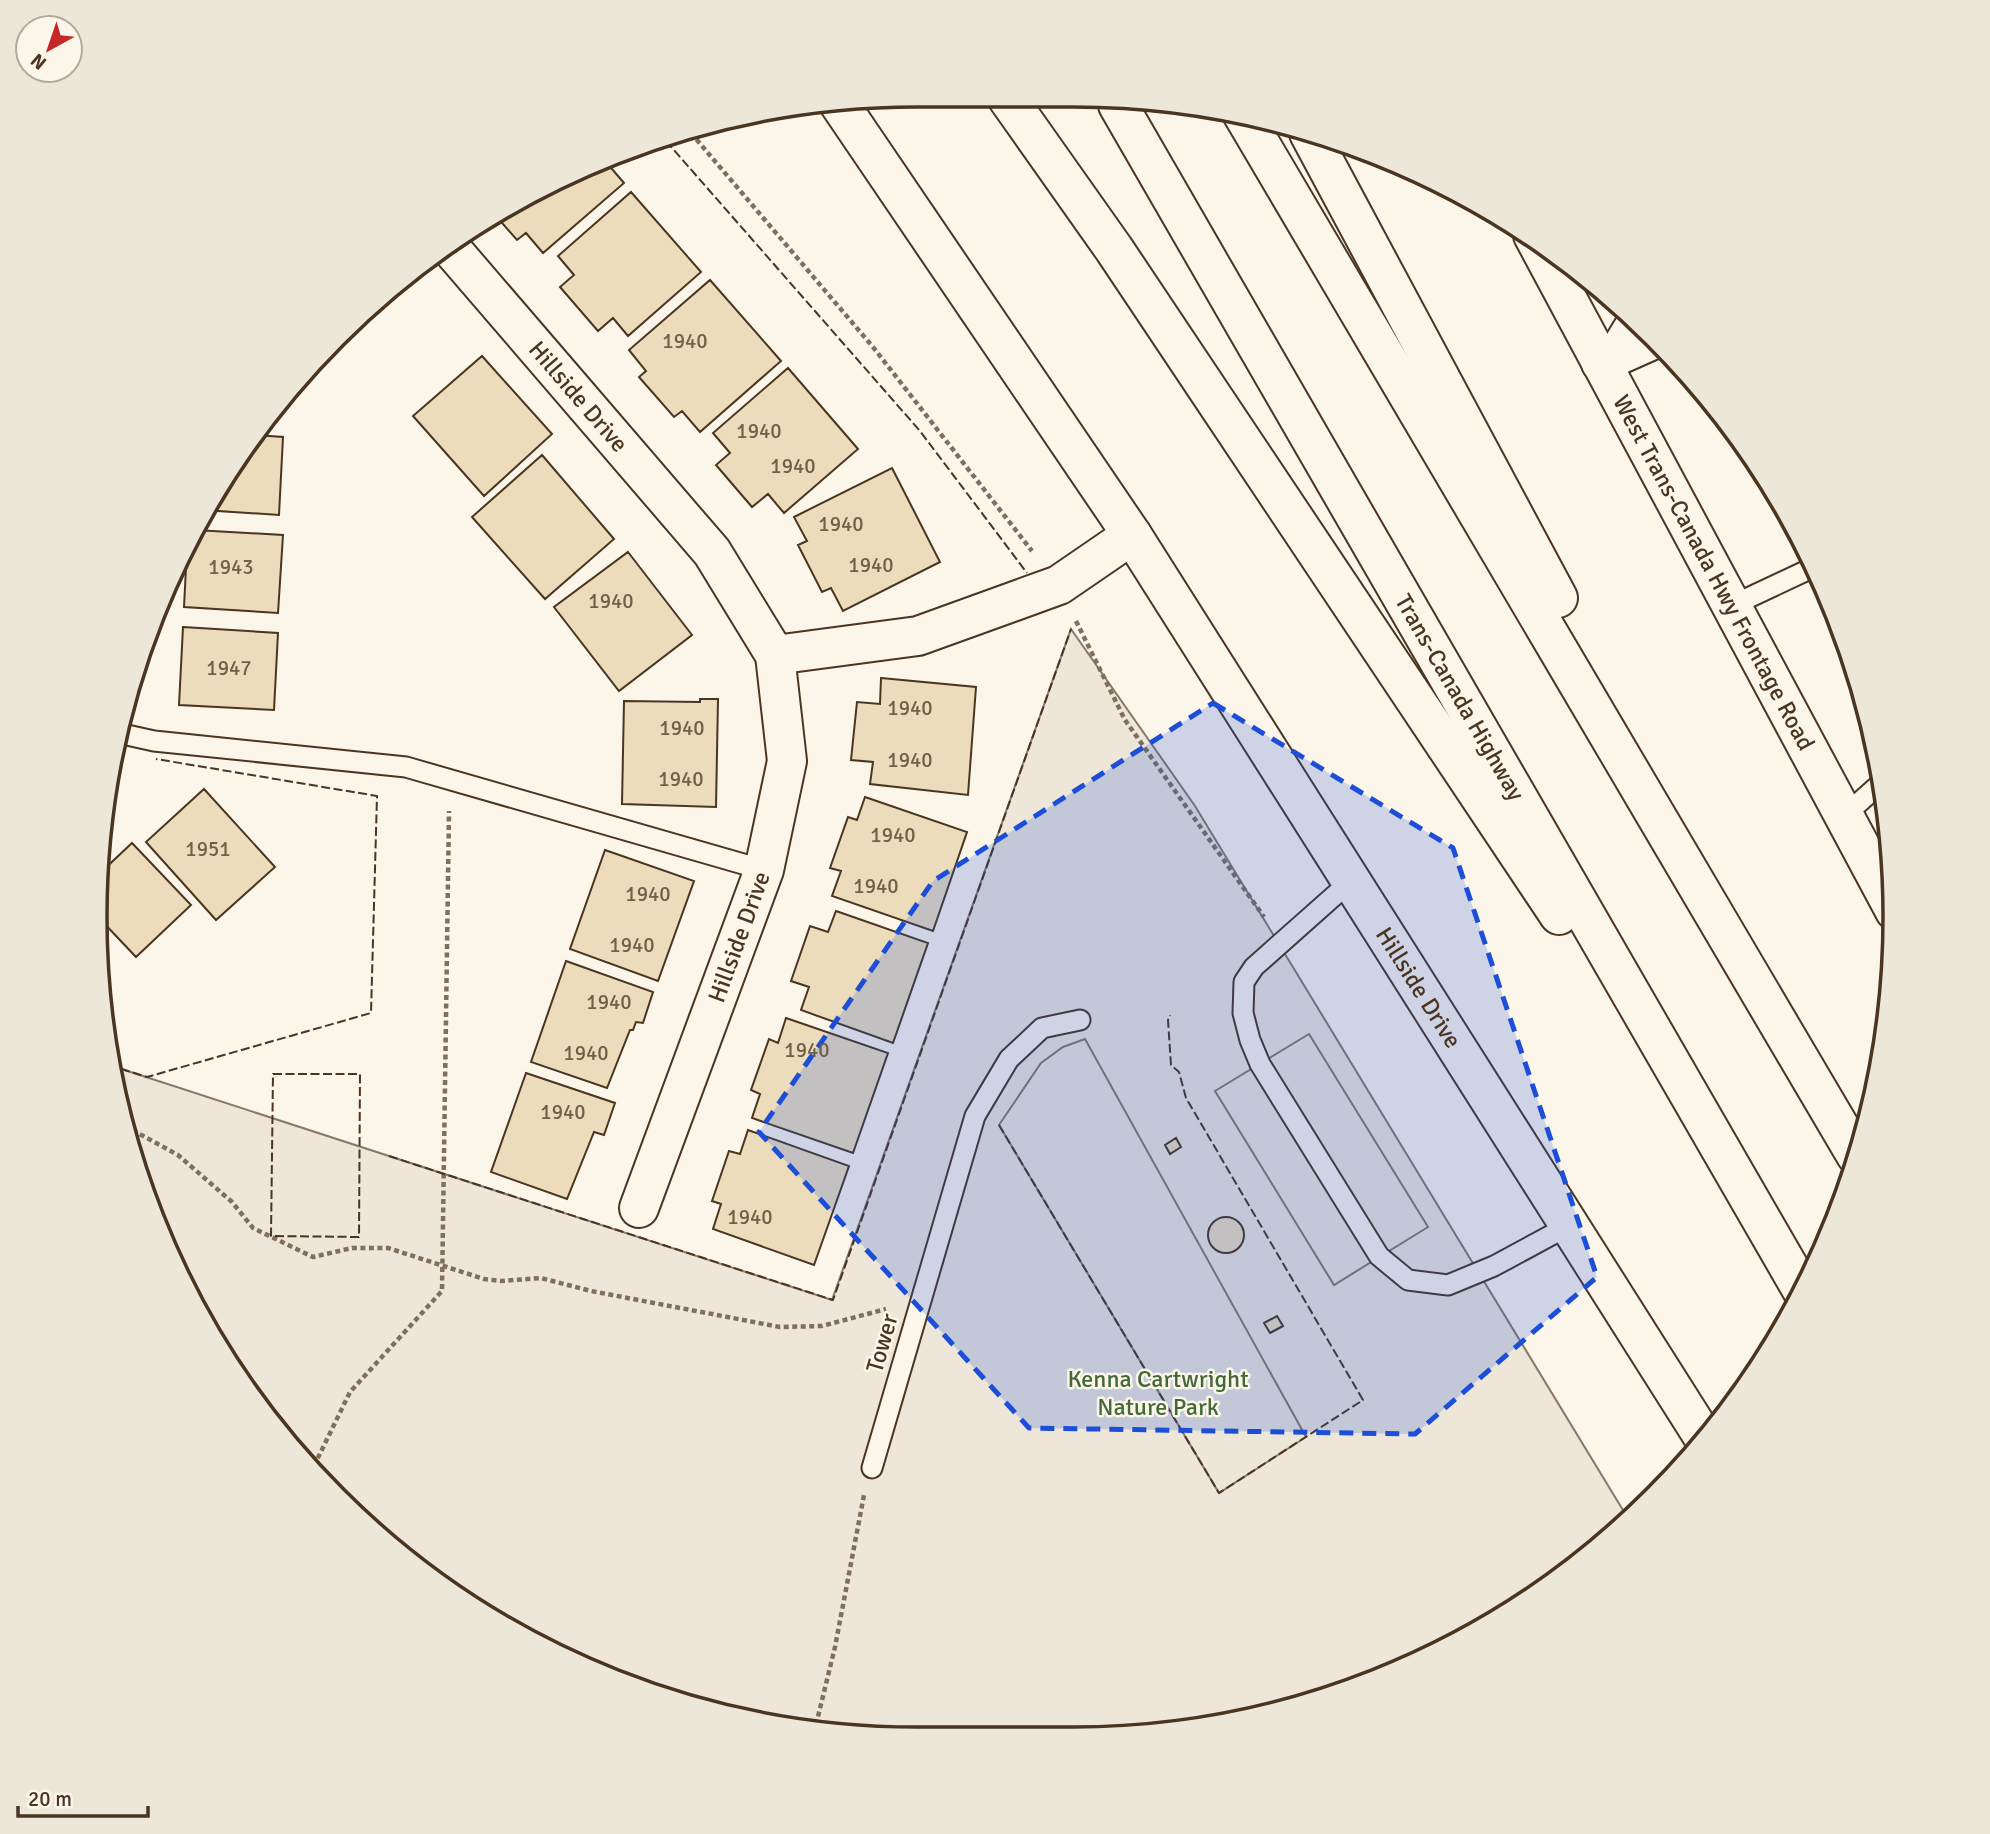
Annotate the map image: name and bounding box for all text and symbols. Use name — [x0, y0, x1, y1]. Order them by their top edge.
north arrow — [14, 14, 84, 84]
text: N — [26, 48, 51, 75]
house number: 1940 — [662, 328, 708, 354]
street label: Hillside Drive — [522, 335, 635, 458]
street label: West Trans-Canada Hwy Frontage Road — [1606, 390, 1821, 756]
house number: 1940 — [736, 418, 782, 444]
house number: 1940 — [770, 453, 816, 479]
house number: 1940 — [818, 511, 864, 537]
house number: 1940 — [848, 552, 894, 578]
house number: 1943 — [208, 554, 254, 580]
house number: 1940 — [588, 588, 634, 614]
street label: Trans-Canada Highway — [1389, 589, 1531, 806]
house number: 1947 — [206, 655, 252, 681]
house number: 1940 — [887, 695, 933, 721]
house number: 1940 — [659, 715, 705, 741]
house number: 1940 — [887, 747, 933, 773]
house number: 1940 — [658, 766, 704, 792]
house number: 1940 — [870, 822, 916, 848]
house number: 1951 — [185, 836, 231, 862]
street label: Hillside Drive — [701, 867, 777, 1007]
house number: 1940 — [853, 873, 899, 899]
house number: 1940 — [625, 881, 671, 907]
street label: Hillside Drive — [1369, 921, 1468, 1054]
house number: 1940 — [609, 932, 655, 958]
house number: 1940 — [586, 989, 632, 1015]
house number: 1940 — [784, 1037, 830, 1063]
house number: 1940 — [563, 1040, 609, 1066]
house number: 1940 — [540, 1099, 586, 1125]
house number: 1940 — [727, 1204, 773, 1230]
street label: Tower — [859, 1310, 905, 1376]
park label: Kenna Cartwright Nature Park — [1067, 1364, 1249, 1422]
scale bar — [18, 1774, 147, 1818]
text: 20 m — [28, 1786, 72, 1812]

